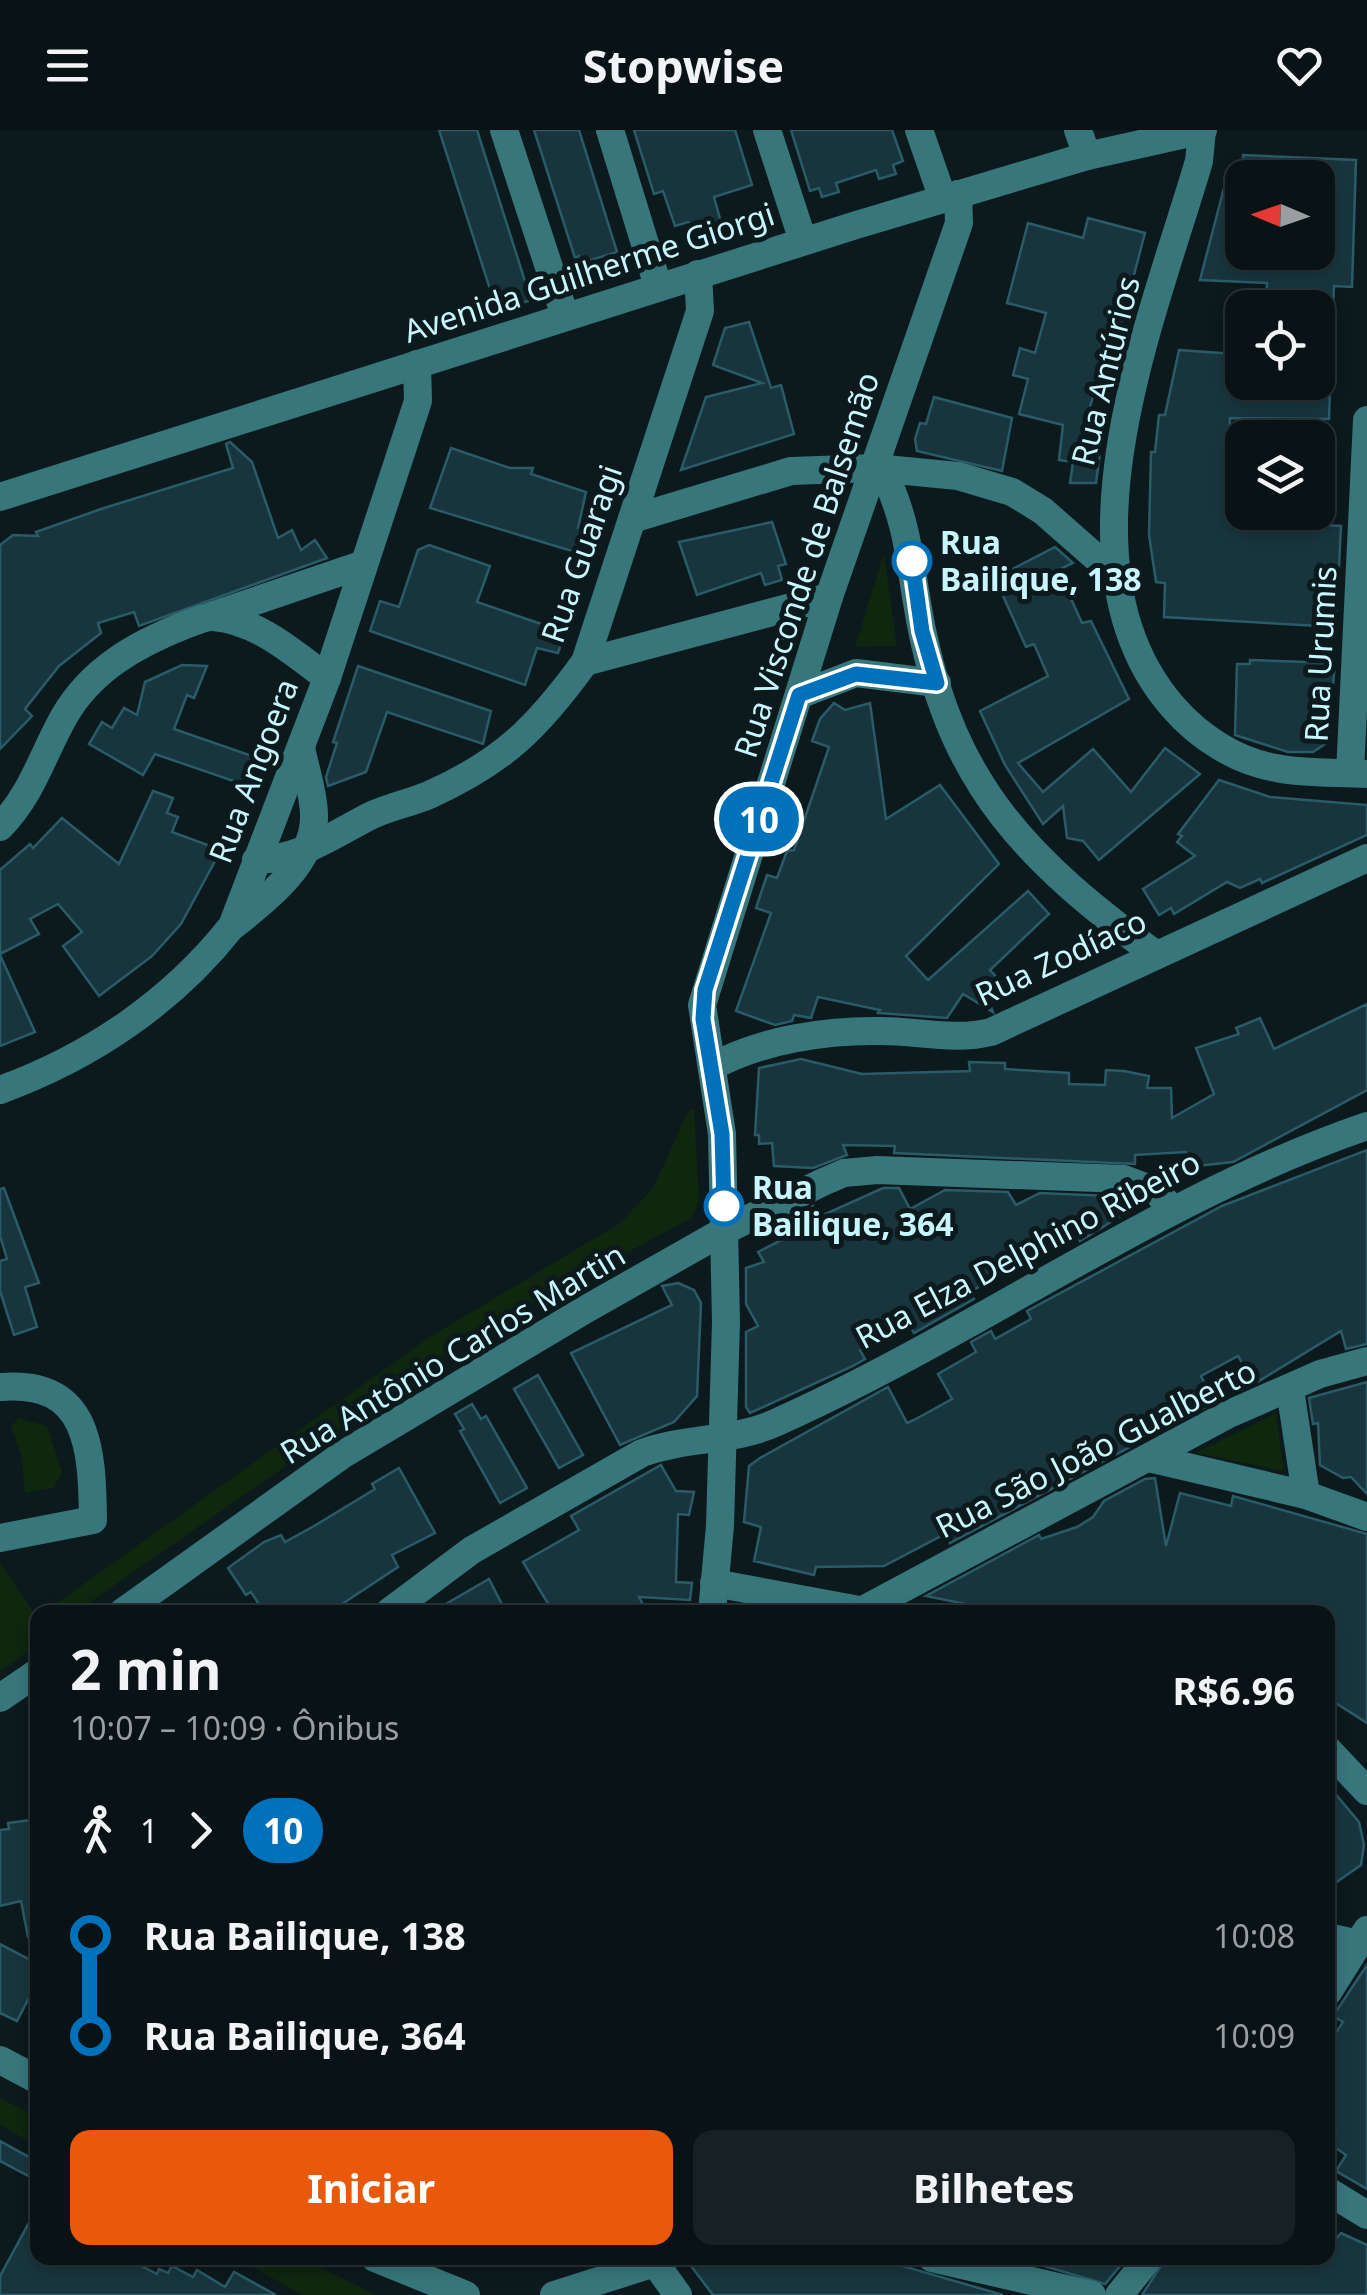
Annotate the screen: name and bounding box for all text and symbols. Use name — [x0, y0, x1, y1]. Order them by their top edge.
text: Stopwise — [583, 35, 784, 96]
icon: menu — [40, 38, 95, 93]
icon: heart — [1272, 38, 1327, 93]
north arrow — [1225, 160, 1335, 270]
map controls — [1225, 160, 1335, 530]
street label: Avenida Guilherme Giorgi — [398, 191, 779, 352]
street label: Rua Antúrios — [1060, 271, 1149, 470]
button: locate — [1225, 290, 1335, 400]
street label: Rua Visconde de Balsemão — [723, 366, 888, 763]
button: layers — [1225, 420, 1335, 530]
street label: Rua Guaragi — [530, 459, 631, 648]
place label: Rua Bailique, 138 — [940, 520, 1142, 600]
marker: Rua Bailique, 138 — [893, 542, 931, 580]
street label: Rua Urumis — [1293, 565, 1346, 743]
street label: Rua Angoera — [198, 672, 307, 869]
line badge: 10 — [714, 786, 804, 852]
text: 10 — [739, 796, 779, 843]
street label: Rua Zodíaco — [968, 898, 1153, 1015]
street label: Rua Elza Delphino Ribeiro — [848, 1139, 1207, 1358]
place label: Rua Bailique, 364 — [752, 1165, 954, 1245]
marker: Rua Bailique, 364 — [705, 1187, 743, 1225]
street label: Rua Antônio Carlos Martin — [272, 1233, 633, 1473]
street label: Rua São João Gualberto — [928, 1348, 1263, 1547]
text: 2 min — [70, 1631, 222, 1706]
text: R$6.96 — [1172, 1664, 1295, 1716]
text: 10:07 – 10:09 · Ônibus — [70, 1706, 399, 1749]
icon: walk — [70, 1803, 125, 1858]
icon: forward — [173, 1803, 228, 1858]
text: 10 — [263, 1807, 303, 1854]
text: 1 — [140, 1809, 158, 1852]
text: Rua Bailique, 138 — [144, 1909, 466, 1961]
text: 10:08 — [1213, 1914, 1295, 1957]
text: Rua Bailique, 364 — [144, 2009, 466, 2061]
text: 10:09 — [1213, 2014, 1295, 2057]
button: Iniciar — [70, 2130, 673, 2245]
button: Bilhetes — [693, 2130, 1295, 2245]

